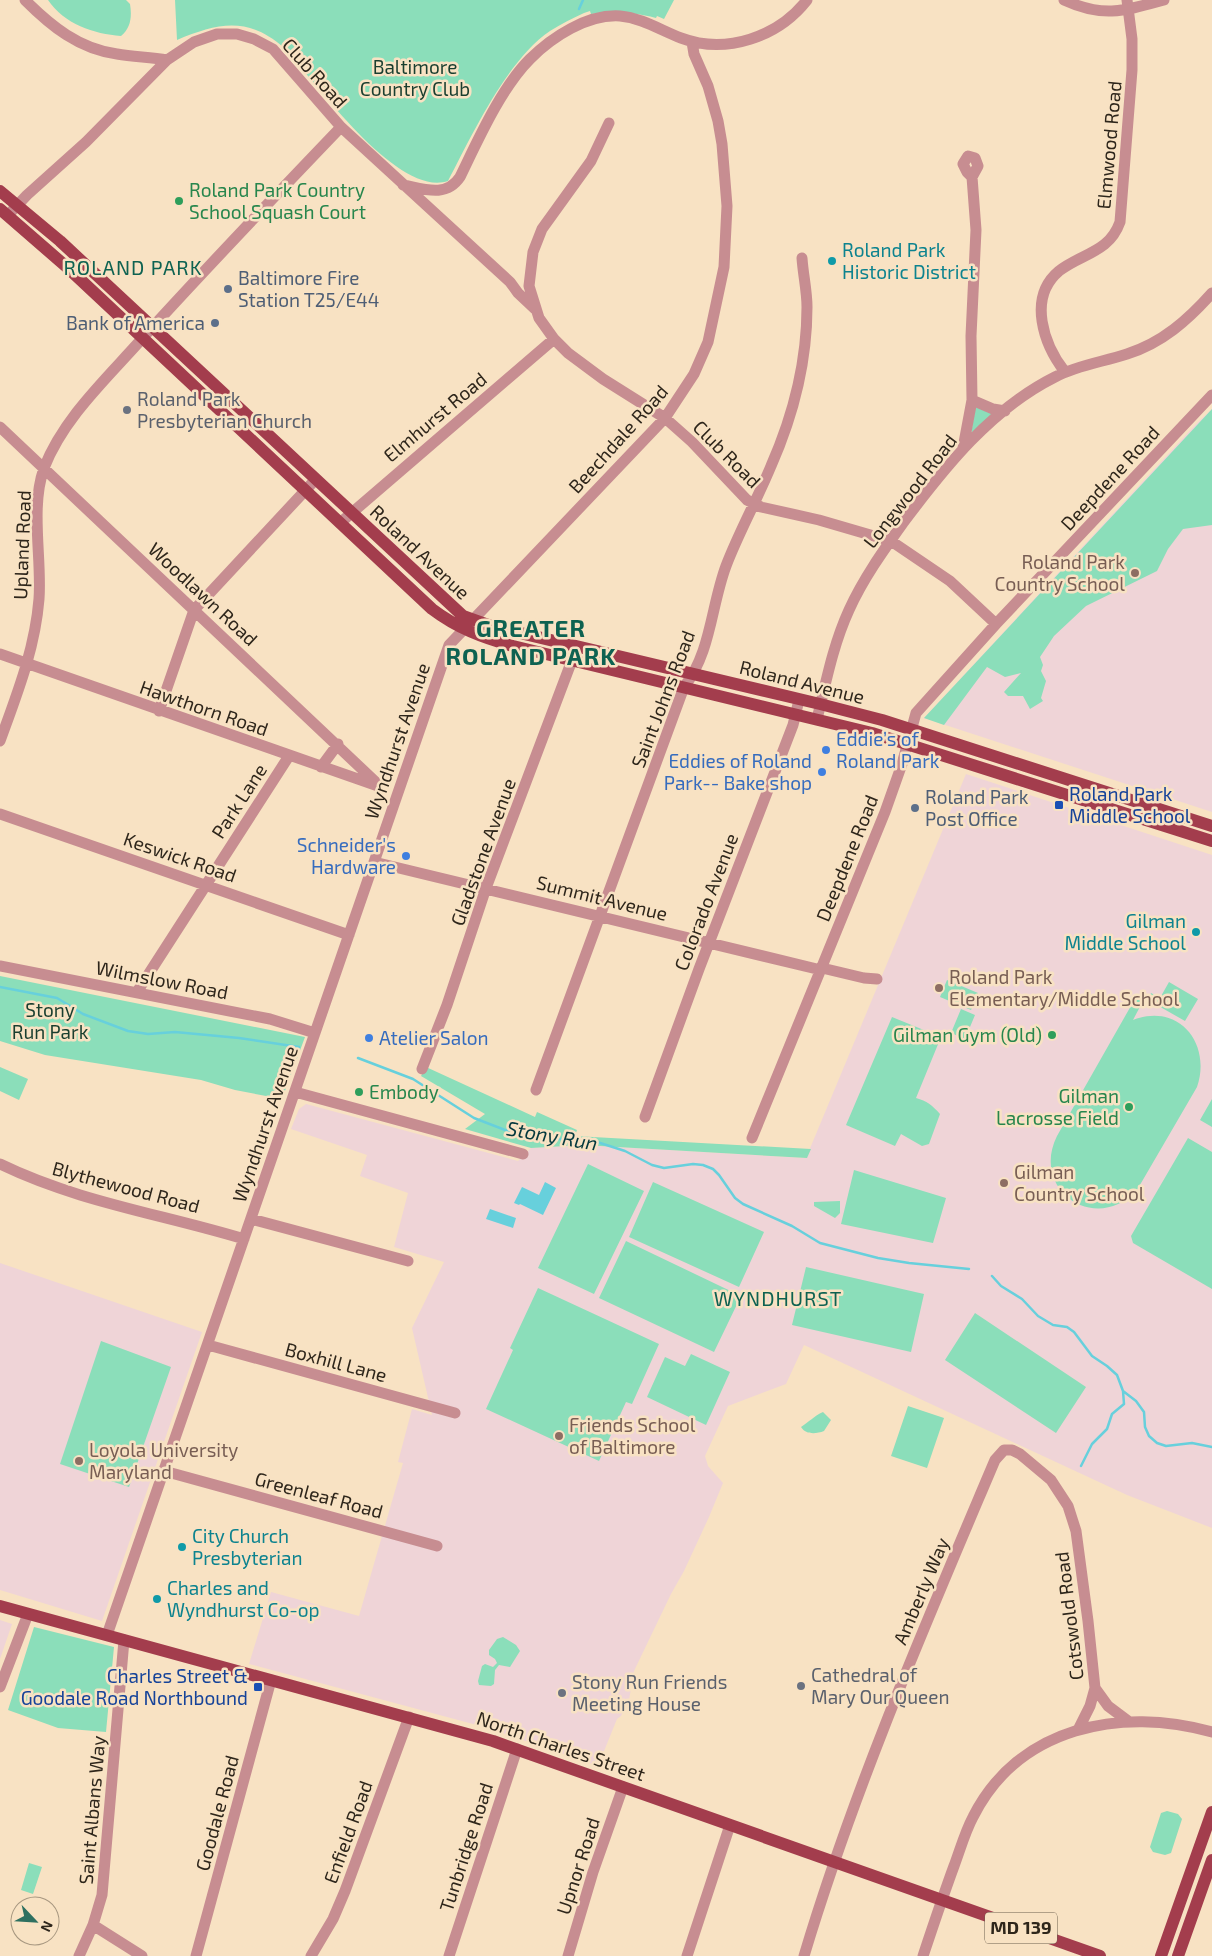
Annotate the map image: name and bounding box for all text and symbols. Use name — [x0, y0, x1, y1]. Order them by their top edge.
street label: Club Road — [278, 33, 353, 112]
park label: Baltimore Country Club — [360, 55, 470, 100]
street label: Elmwood Road — [1091, 80, 1126, 210]
place label: Roland Park Country School Squash Court — [189, 178, 366, 223]
marker: Roland Park Country School Squash Court — [173, 195, 185, 207]
place label: Roland Park Historic District — [842, 238, 976, 283]
district label: ROLAND PARK — [64, 255, 203, 279]
marker: Roland Park Historic District — [826, 255, 838, 267]
place label: Baltimore Fire Station T25/E44 — [238, 266, 379, 311]
marker: Baltimore Fire Station T25/E44 — [222, 283, 234, 295]
place label: Bank of America — [66, 311, 205, 334]
marker: Bank of America — [209, 317, 221, 329]
street label: Elmhurst Road — [379, 367, 491, 466]
street label: Beechdale Road — [563, 380, 672, 498]
place label: Roland Park Presbyterian Church — [137, 387, 312, 432]
marker: Roland Park Presbyterian Church — [121, 404, 133, 416]
street label: Club Road — [689, 415, 766, 492]
street label: Deepdene Road — [1055, 421, 1164, 535]
street label: Longwood Road — [858, 429, 961, 552]
street label: Upland Road — [8, 490, 35, 600]
street label: Roland Avenue — [366, 500, 475, 604]
street label: Woodlawn Road — [144, 537, 263, 650]
place label: Roland Park Country School — [995, 550, 1125, 595]
marker: Roland Park Country School — [1129, 567, 1141, 579]
district label: GREATER ROLAND PARK — [446, 613, 616, 670]
street label: Saint Johns Road — [626, 627, 699, 771]
street label: Roland Avenue — [737, 655, 867, 708]
street label: Wyndhurst Avenue — [359, 660, 434, 822]
street label: Hawthorn Road — [137, 675, 272, 740]
place label: Eddie’s of Roland Park — [836, 727, 940, 772]
marker: Eddie’s of Roland Park — [820, 744, 832, 756]
place label: Eddies of Roland Park-- Bake shop — [664, 749, 812, 794]
street label: Park Lane — [206, 759, 271, 842]
marker: Eddies of Roland Park-- Bake shop — [816, 766, 828, 778]
street label: Gladstone Avenue — [445, 775, 520, 929]
place label: Roland Park Middle School — [1069, 782, 1191, 827]
place label: Roland Park Post Office — [925, 785, 1029, 830]
street label: Deepdene Road — [811, 791, 882, 924]
marker: Roland Park Middle School — [1053, 799, 1065, 811]
marker: Roland Park Post Office — [909, 802, 921, 814]
street label: Keswick Road — [121, 826, 240, 887]
street label: Colorado Avenue — [669, 830, 742, 974]
place label: Schneider's Hardware — [297, 833, 396, 878]
marker: Schneider's Hardware — [400, 850, 412, 862]
street label: Summit Avenue — [534, 870, 670, 925]
place label: Gilman Middle School — [1065, 909, 1186, 954]
marker: Gilman Middle School — [1190, 926, 1202, 938]
street label: Wilmslow Road — [94, 955, 230, 1004]
place label: Roland Park Elementary/Middle School — [949, 965, 1179, 1010]
marker: Roland Park Elementary/Middle School — [933, 982, 945, 994]
park label: Stony Run Park — [12, 998, 89, 1043]
place label: Gilman Gym (Old) — [893, 1023, 1042, 1046]
place label: Atelier Salon — [379, 1026, 489, 1049]
marker: Gilman Gym (Old) — [1046, 1029, 1058, 1041]
marker: Atelier Salon — [363, 1032, 375, 1044]
street label: Wyndhurst Avenue — [227, 1043, 302, 1205]
place label: Embody — [369, 1080, 439, 1103]
place label: Gilman Lacrosse Field — [996, 1084, 1119, 1129]
marker: Embody — [353, 1086, 365, 1098]
marker: Gilman Lacrosse Field — [1123, 1101, 1135, 1113]
water label: Stony Run — [505, 1115, 600, 1156]
street label: Blythewood Road — [50, 1156, 202, 1217]
place label: Gilman Country School — [1014, 1160, 1145, 1205]
marker: Gilman Country School — [998, 1177, 1010, 1189]
district label: WYNDHURST — [714, 1286, 842, 1310]
street label: Boxhill Lane — [283, 1337, 390, 1386]
place label: Friends School of Baltimore — [569, 1413, 696, 1458]
marker: Friends School of Baltimore — [553, 1430, 565, 1442]
place label: Loyola University Maryland — [89, 1438, 238, 1483]
marker: Loyola University Maryland — [73, 1455, 85, 1467]
street label: Greenleaf Road — [252, 1466, 386, 1523]
place label: City Church Presbyterian — [192, 1524, 302, 1569]
street label: Amberly Way — [888, 1534, 953, 1648]
marker: City Church Presbyterian — [176, 1541, 188, 1553]
street label: Cotswold Road — [1049, 1550, 1088, 1682]
place label: Charles and Wyndhurst Co-op — [167, 1576, 320, 1621]
marker: Charles and Wyndhurst Co-op — [151, 1593, 163, 1605]
place label: Cathedral of Mary Our Queen — [811, 1663, 950, 1708]
place label: Charles Street & Goodale Road Northbound — [21, 1664, 248, 1709]
place label: Stony Run Friends Meeting House — [572, 1670, 727, 1715]
marker: Cathedral of Mary Our Queen — [795, 1680, 807, 1692]
marker: Charles Street & Goodale Road Northbound — [252, 1681, 264, 1693]
marker: Stony Run Friends Meeting House — [556, 1687, 568, 1699]
street label: North Charles Street — [474, 1706, 648, 1785]
street label: Saint Albans Way — [74, 1734, 109, 1885]
street label: Goodale Road — [190, 1753, 243, 1873]
street label: Enfield Road — [318, 1777, 377, 1886]
street label: Tunbridge Road — [434, 1780, 497, 1914]
street label: Upnor Road — [551, 1814, 604, 1917]
north arrow — [10, 1896, 60, 1946]
road number: MD 139 — [985, 1912, 1057, 1944]
text: N — [37, 1919, 57, 1935]

